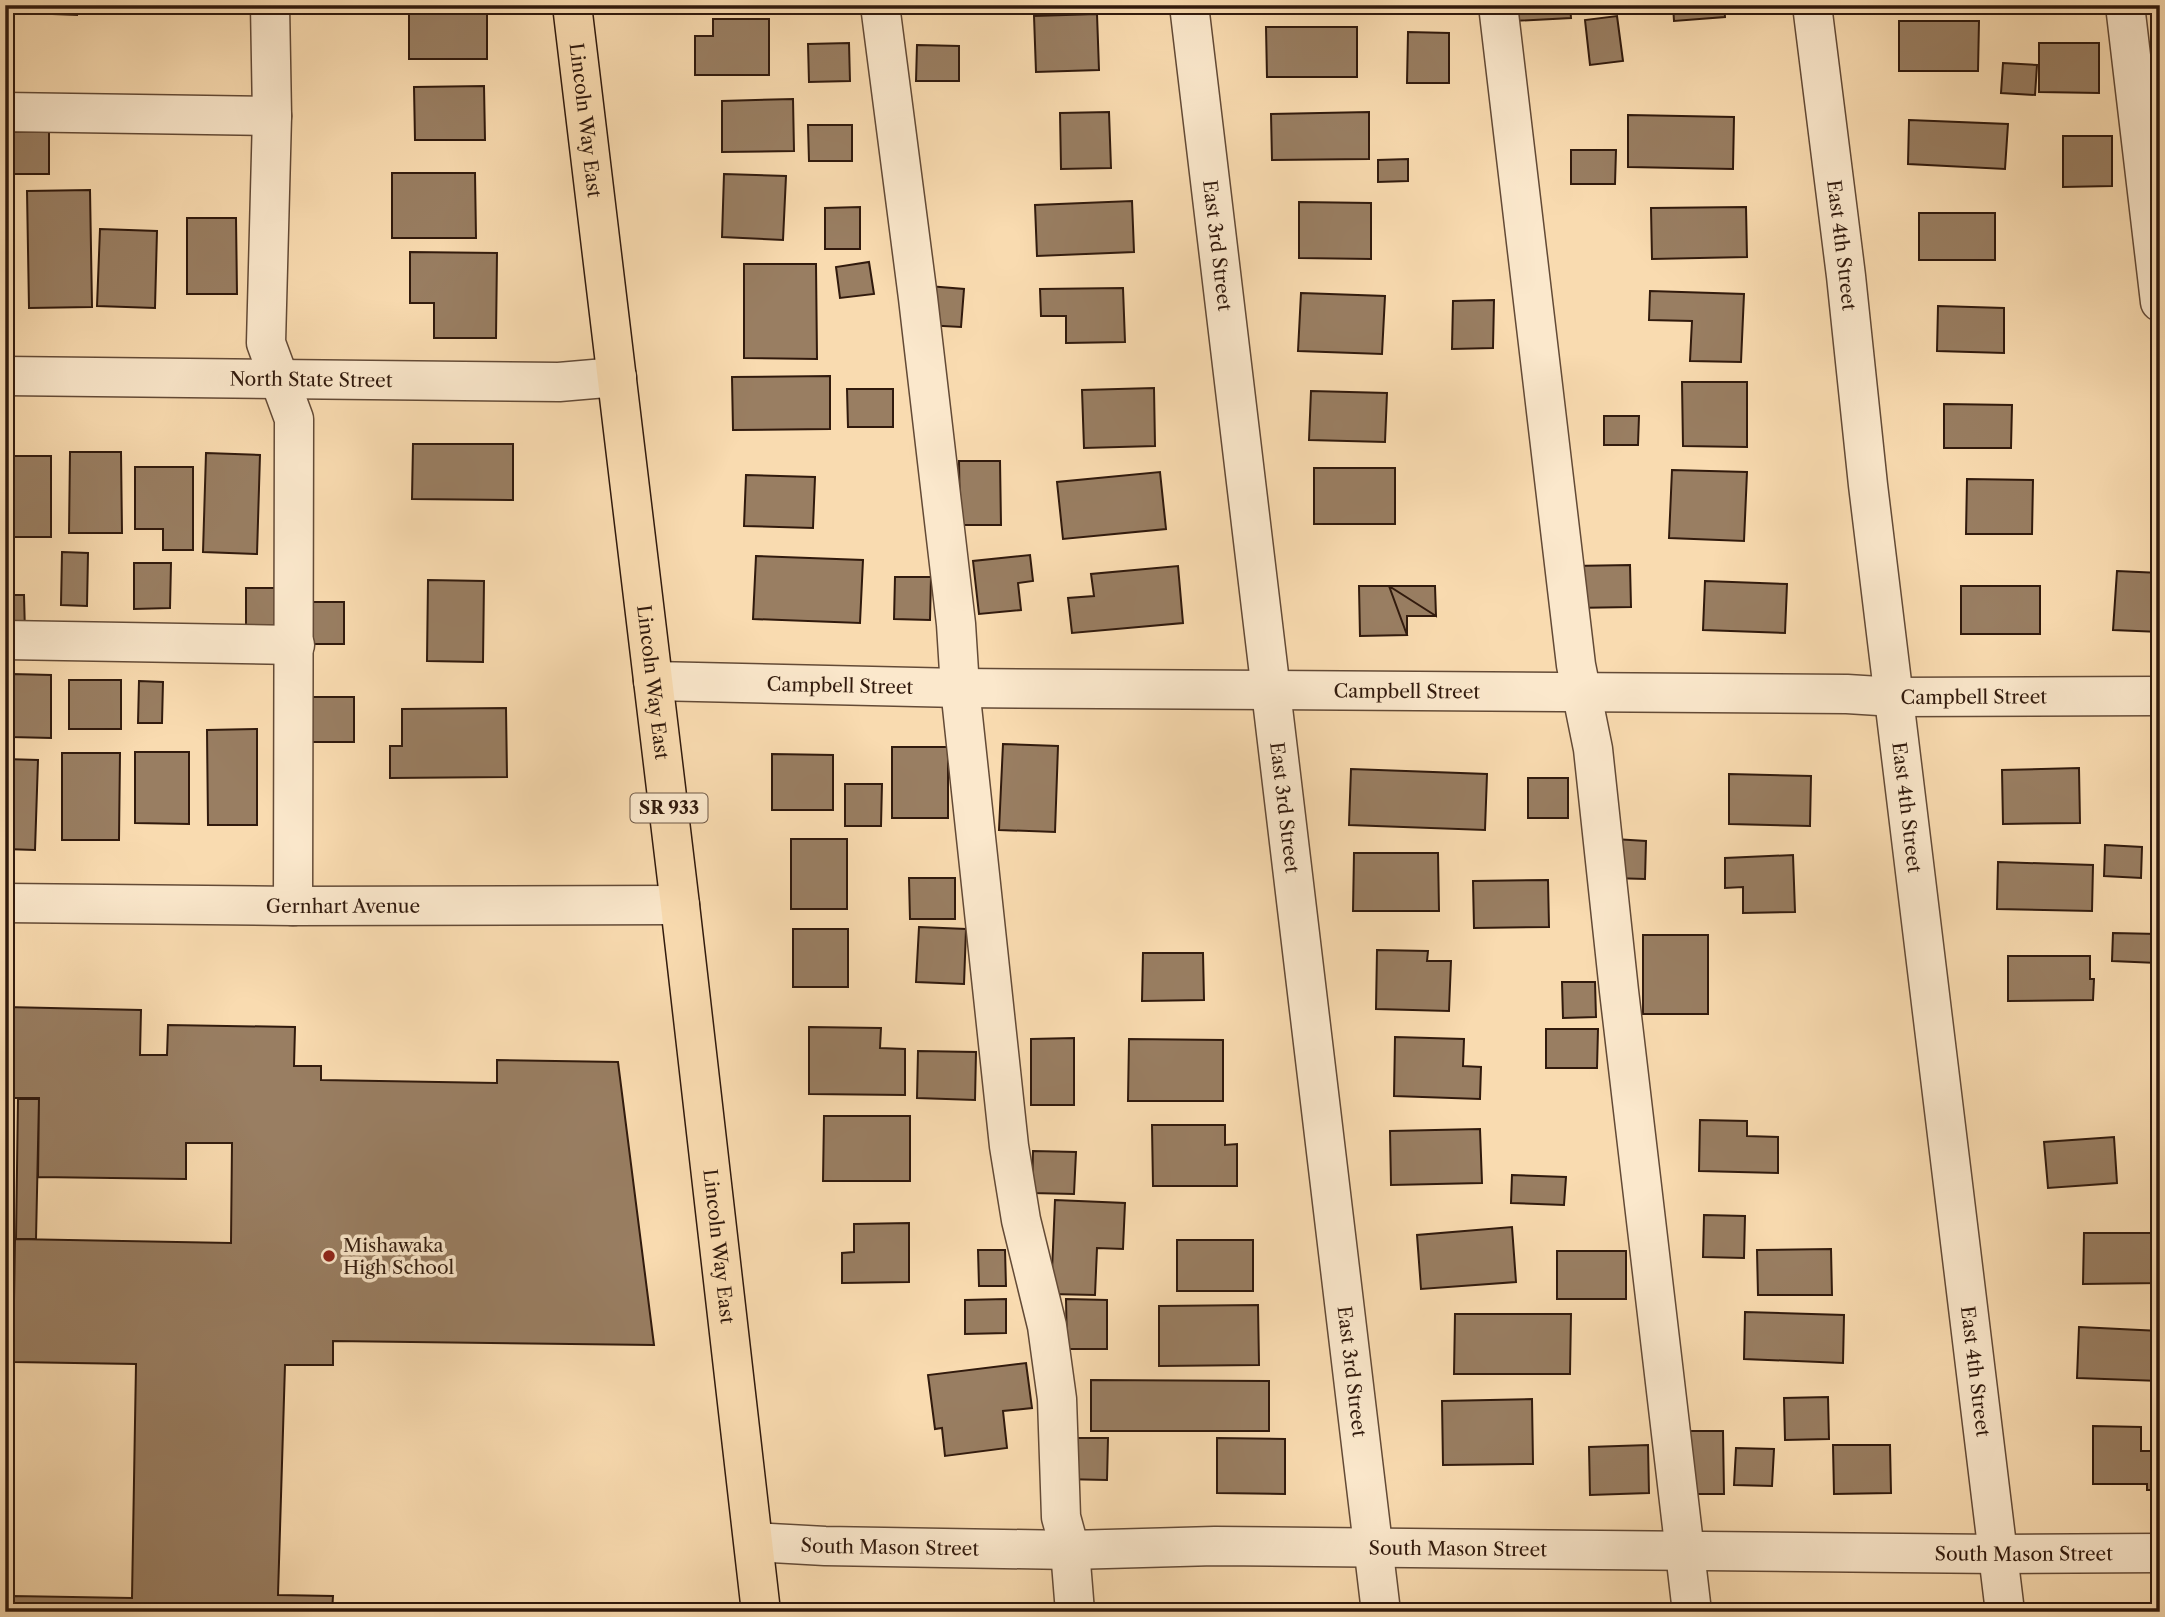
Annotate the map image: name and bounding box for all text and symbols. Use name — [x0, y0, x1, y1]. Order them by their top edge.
street label: Lincoln Way East — [565, 42, 606, 199]
street label: East 4th Street — [1822, 178, 1861, 312]
street label: East 3rd Street — [1198, 179, 1236, 312]
street label: North State Street — [229, 367, 393, 392]
street label: Lincoln Way East — [632, 604, 673, 761]
street label: Campbell Street — [766, 673, 914, 699]
street label: Campbell Street — [1334, 680, 1481, 704]
street label: Campbell Street — [1901, 685, 2047, 709]
street label: East 3rd Street — [1265, 741, 1304, 874]
street label: East 4th Street — [1887, 741, 1926, 874]
road number: SR 933 — [630, 794, 708, 822]
street label: Gernhart Avenue — [266, 895, 420, 918]
street label: Lincoln Way East — [698, 1168, 739, 1325]
place label: Mishawaka High School — [343, 1234, 455, 1279]
marker: Mishawaka High School — [321, 1248, 337, 1264]
street label: East 3rd Street — [1333, 1305, 1371, 1438]
street label: East 4th Street — [1956, 1305, 1995, 1438]
street label: South Mason Street — [800, 1534, 979, 1561]
street label: South Mason Street — [1368, 1537, 1547, 1561]
street label: South Mason Street — [1934, 1542, 2113, 1566]

